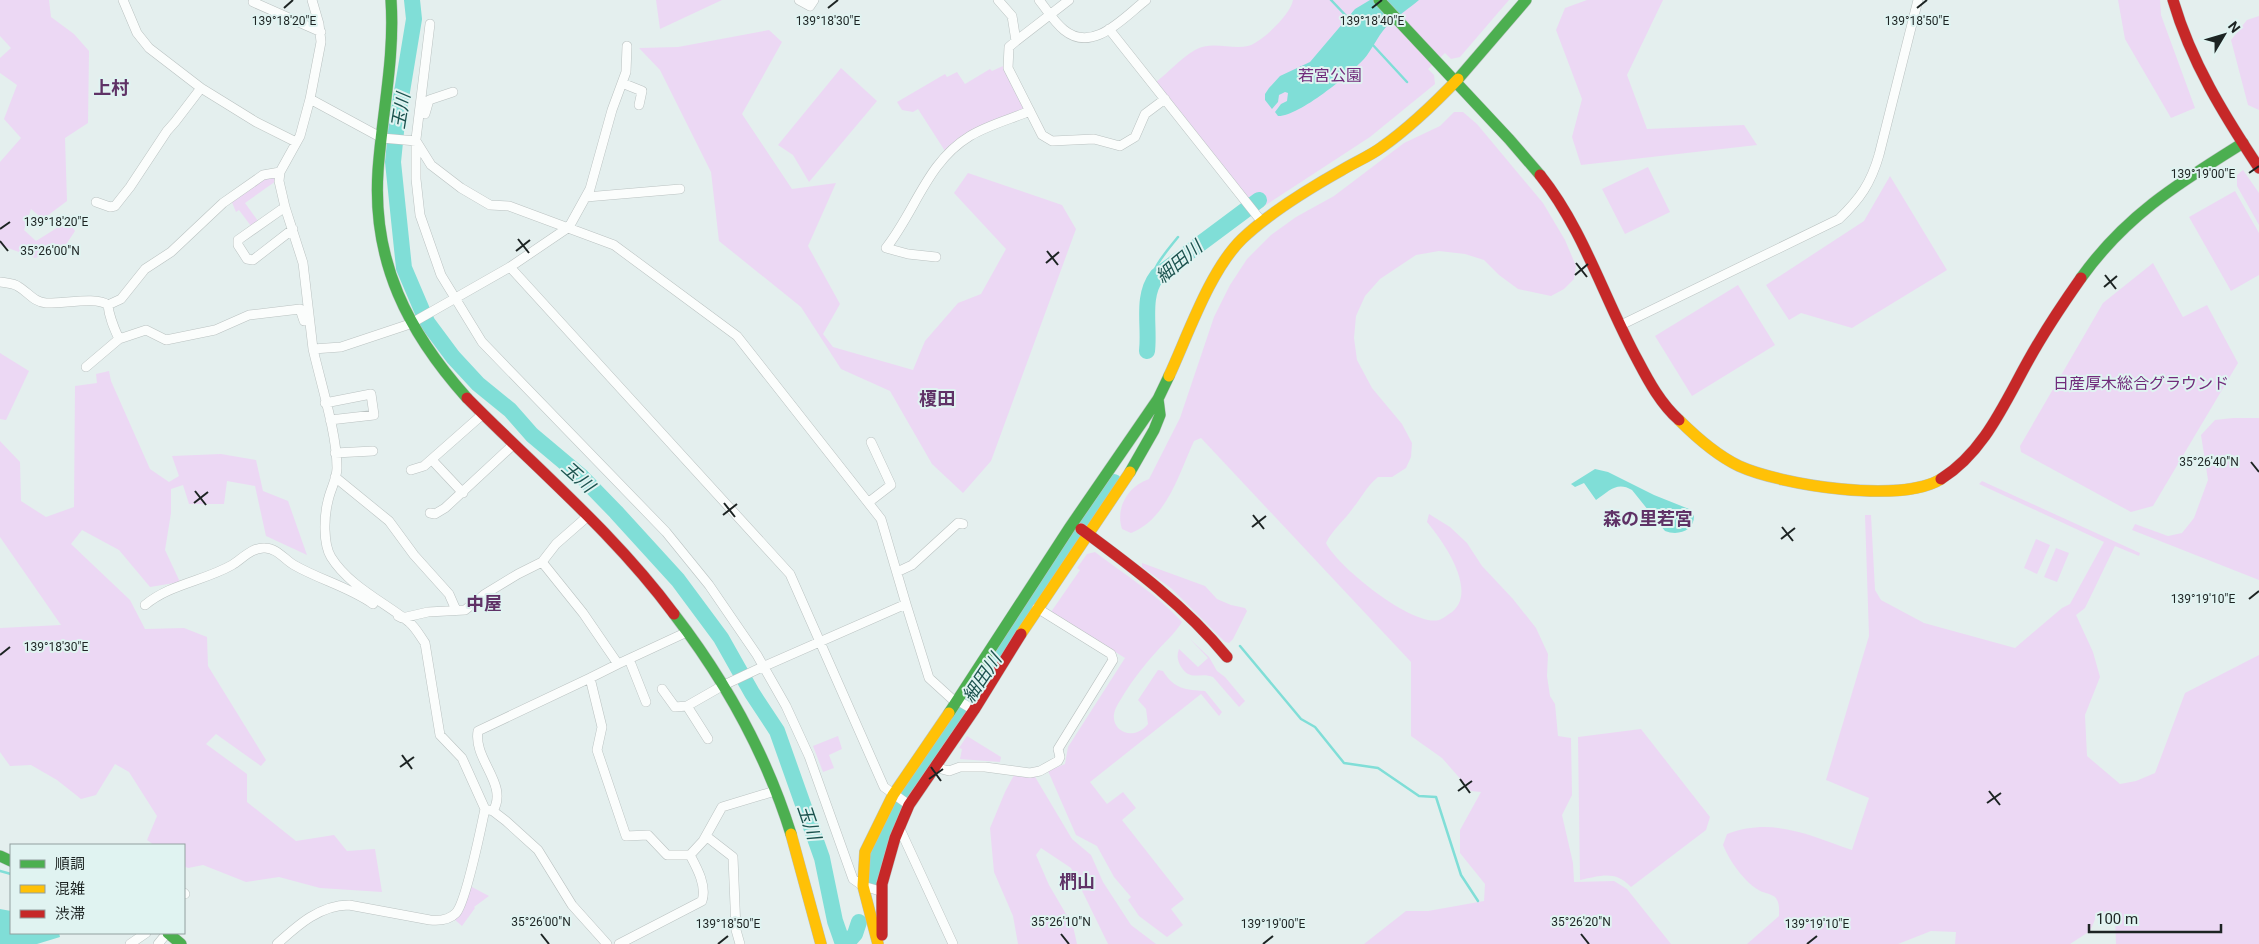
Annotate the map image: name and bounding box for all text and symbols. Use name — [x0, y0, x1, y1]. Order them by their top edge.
north arrow — [2199, 10, 2249, 60]
text: 139°18'20"E — [252, 14, 316, 28]
text: 139°18'30"E — [796, 14, 860, 28]
text: 139°18'40"E — [1340, 14, 1404, 28]
text: 139°18'50"E — [1885, 14, 1949, 28]
text: N — [2225, 18, 2244, 36]
park label: 若宮公園 — [1298, 66, 1362, 85]
district label: 上村 — [93, 77, 129, 98]
water label: 玉川 — [387, 90, 414, 130]
text: 139°19'00"E — [2171, 167, 2235, 181]
text: 139°18'20"E — [24, 215, 88, 229]
water label: 細田川 — [1151, 235, 1208, 287]
text: 35°26'00"N — [20, 244, 80, 258]
park label: 日産厚木総合グラウンド — [2053, 374, 2229, 393]
district label: 榎田 — [919, 388, 955, 409]
text: 35°26'40"N — [2179, 455, 2239, 469]
water label: 玉川 — [558, 457, 600, 498]
district label: 森の里若宮 — [1603, 508, 1693, 529]
text: 139°19'10"E — [2171, 592, 2235, 606]
district label: 中屋 — [466, 593, 502, 614]
text: 139°18'30"E — [24, 640, 88, 654]
water label: 細田川 — [958, 648, 1007, 706]
water label: 玉川 — [794, 801, 826, 844]
legend — [10, 844, 185, 934]
text: 順調 — [55, 855, 85, 873]
district label: 椚山 — [1059, 871, 1095, 892]
text: 混雑 — [55, 880, 85, 898]
scale bar — [2089, 902, 2222, 934]
text: 渋滞 — [55, 905, 85, 923]
text: 100 m — [2096, 910, 2138, 928]
text: 35°26'00"N — [511, 915, 571, 929]
text: 35°26'10"N — [1031, 915, 1091, 929]
text: 35°26'20"N — [1551, 915, 1611, 929]
text: 139°18'50"E — [696, 917, 760, 931]
text: 139°19'00"E — [1241, 917, 1305, 931]
text: 139°19'10"E — [1785, 917, 1849, 931]

